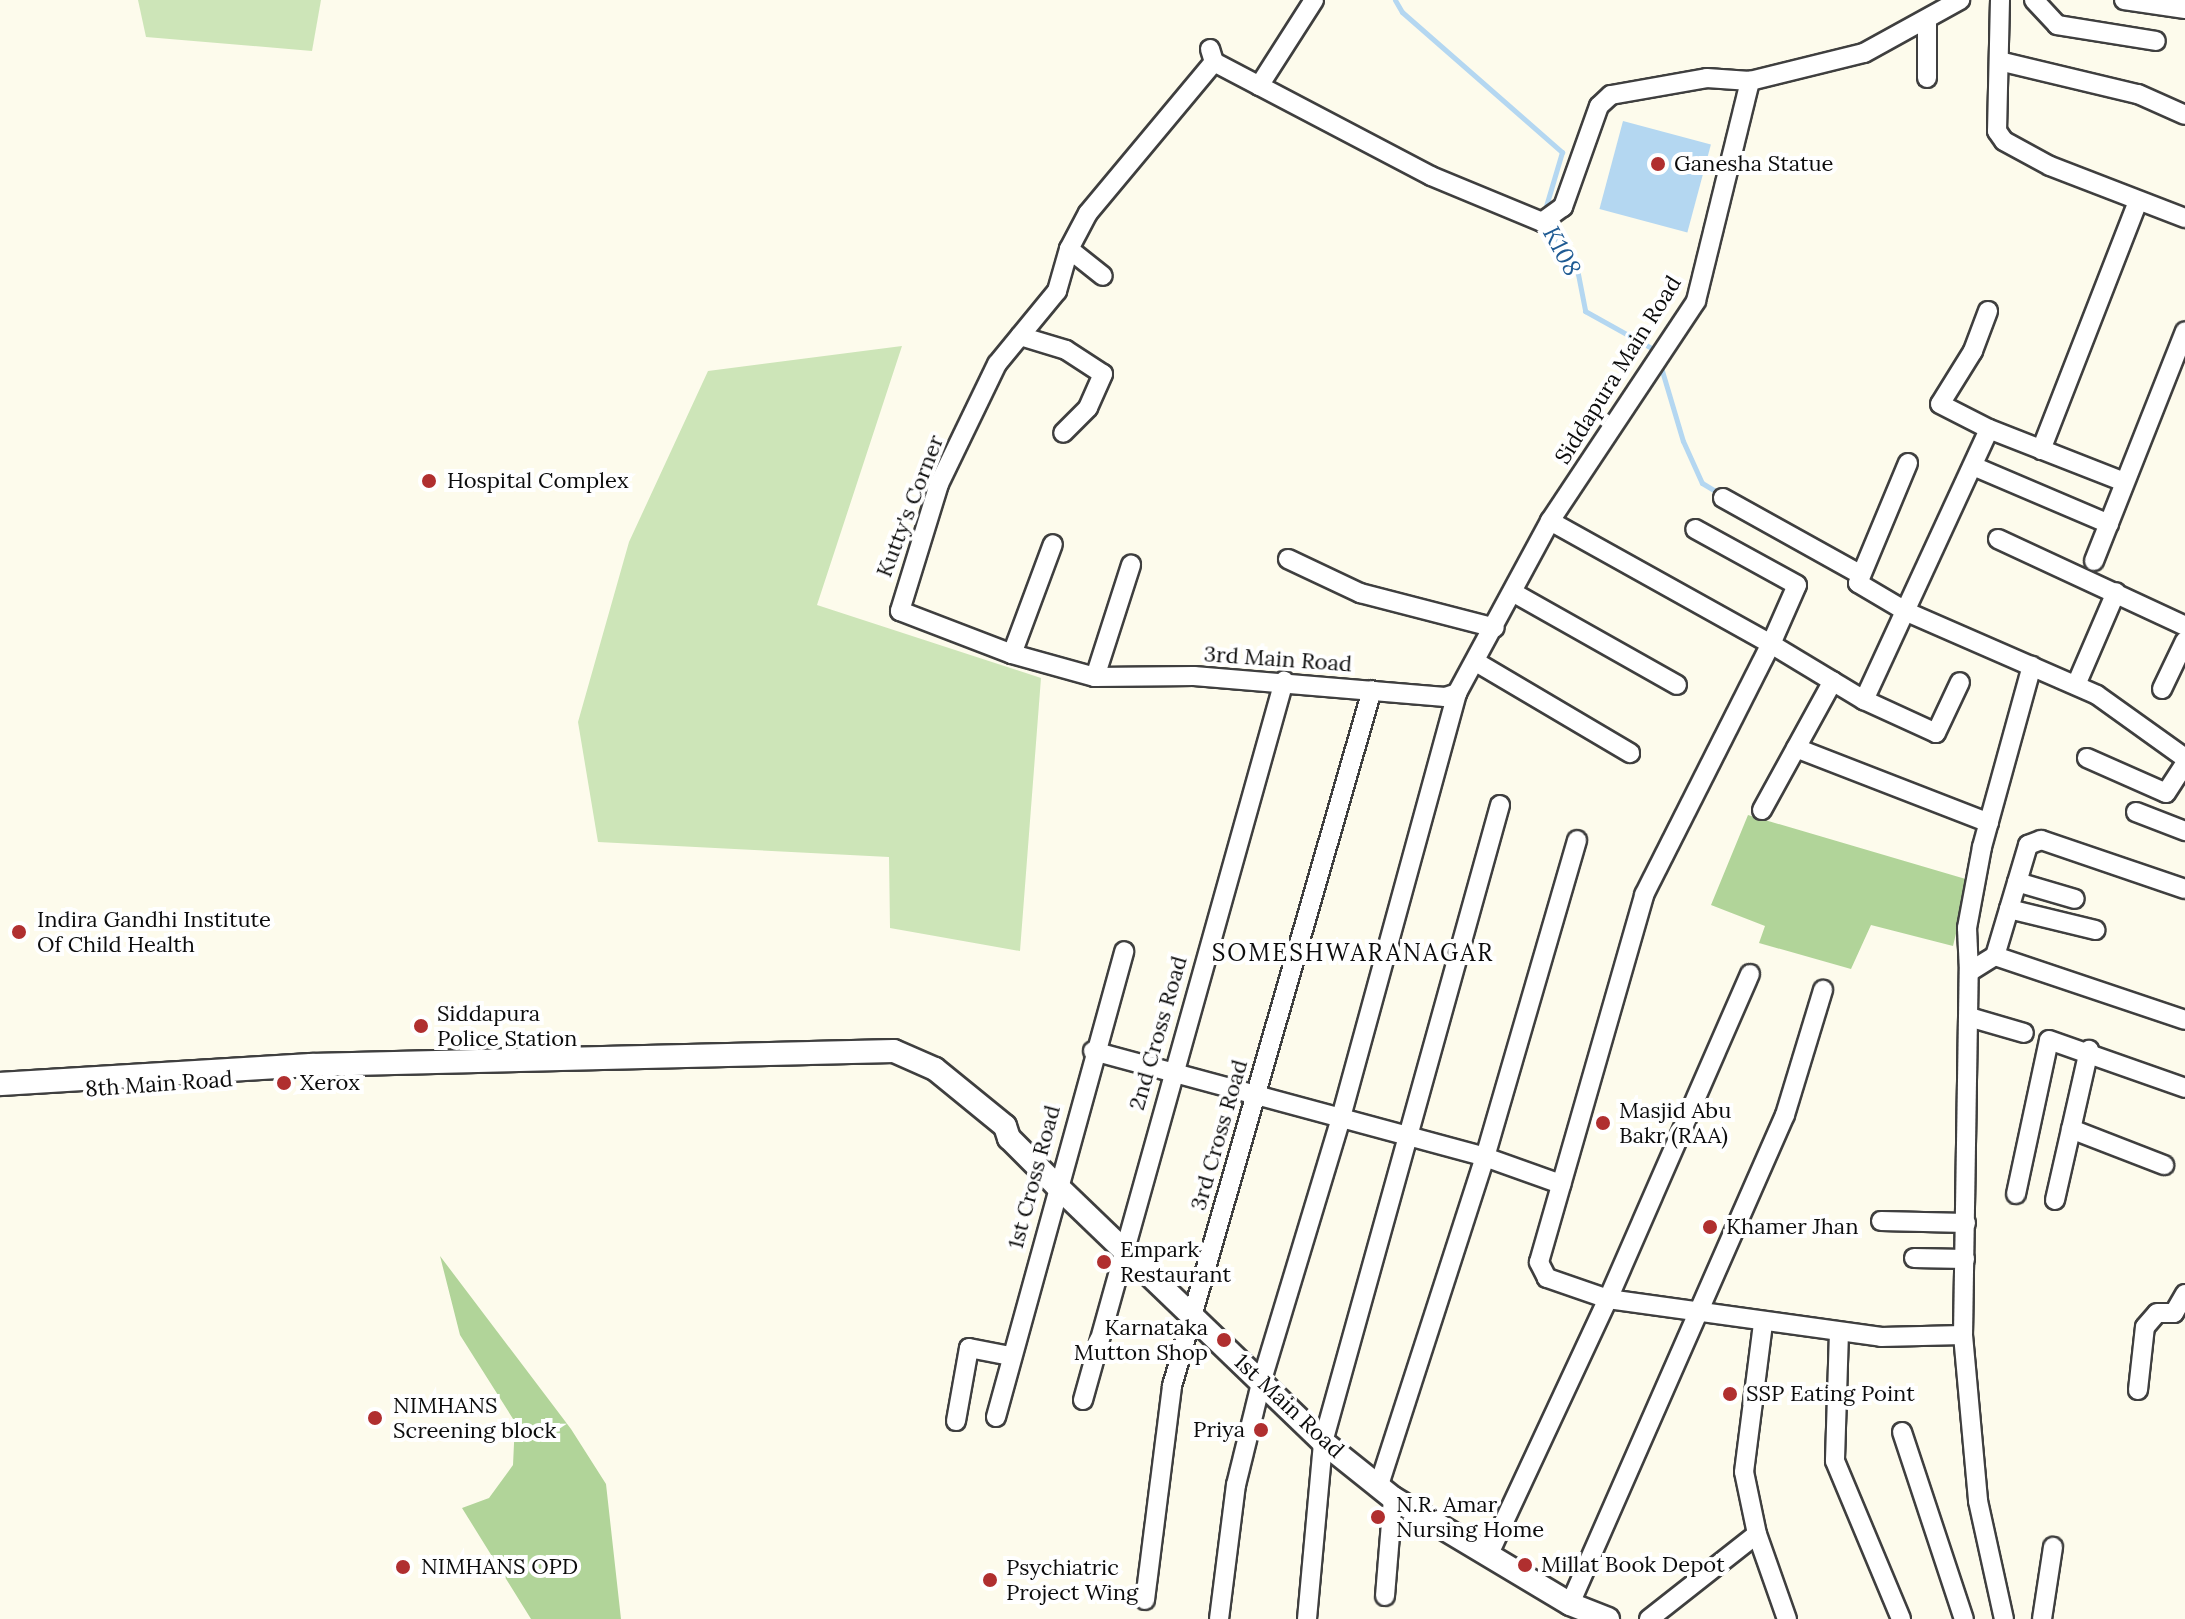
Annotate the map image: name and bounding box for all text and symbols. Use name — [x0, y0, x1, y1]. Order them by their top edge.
place label: Ganesha Statue — [1674, 151, 1834, 177]
marker: Ganesha Statue — [1649, 155, 1667, 173]
water label: K108 — [1537, 221, 1587, 281]
street label: Siddapura Main Road — [1549, 271, 1687, 469]
street label: Kutty's Corner — [871, 431, 949, 581]
place label: Hospital Complex — [447, 468, 629, 494]
marker: Hospital Complex — [418, 470, 440, 492]
street label: 3rd Main Road — [1203, 641, 1353, 677]
place label: Indira Gandhi Institute Of Child Health — [37, 906, 271, 958]
marker: Indira Gandhi Institute Of Child Health — [8, 921, 30, 943]
district label: SOMESHWARANAGAR — [1212, 939, 1494, 967]
street label: 2nd Cross Road — [1123, 953, 1193, 1113]
place label: Siddapura Police Station — [437, 1000, 577, 1052]
marker: Siddapura Police Station — [412, 1017, 430, 1035]
street label: 3rd Cross Road — [1185, 1057, 1253, 1213]
street label: 8th Main Road — [84, 1066, 234, 1102]
place label: Xerox — [300, 1070, 360, 1096]
marker: Xerox — [275, 1074, 293, 1092]
place label: Masjid Abu Bakr (RAA) — [1619, 1097, 1731, 1148]
street label: 1st Cross Road — [1002, 1102, 1066, 1252]
marker: Masjid Abu Bakr (RAA) — [1594, 1114, 1612, 1132]
place label: Khamer Jhan — [1726, 1214, 1859, 1240]
marker: Khamer Jhan — [1701, 1218, 1719, 1236]
place label: Empark Restaurant — [1120, 1236, 1231, 1288]
marker: Empark Restaurant — [1095, 1253, 1113, 1271]
place label: Karnataka Mutton Shop — [1074, 1314, 1208, 1366]
marker: Karnataka Mutton Shop — [1215, 1331, 1233, 1349]
street label: 1st Main Road — [1229, 1348, 1349, 1464]
place label: SSP Eating Point — [1746, 1381, 1915, 1407]
marker: SSP Eating Point — [1721, 1385, 1739, 1403]
place label: NIMHANS Screening block — [393, 1392, 556, 1444]
marker: NIMHANS Screening block — [364, 1407, 386, 1429]
place label: Priya — [1193, 1417, 1245, 1443]
marker: Priya — [1252, 1421, 1270, 1439]
place label: N.R. Amar Nursing Home — [1396, 1491, 1544, 1542]
marker: N.R. Amar Nursing Home — [1367, 1506, 1389, 1528]
place label: Millat Book Depot — [1541, 1552, 1725, 1578]
place label: NIMHANS OPD — [421, 1554, 578, 1580]
place label: Psychiatric Project Wing — [1006, 1554, 1138, 1606]
marker: NIMHANS OPD — [392, 1556, 414, 1578]
marker: Millat Book Depot — [1516, 1556, 1534, 1574]
marker: Psychiatric Project Wing — [981, 1571, 999, 1589]

